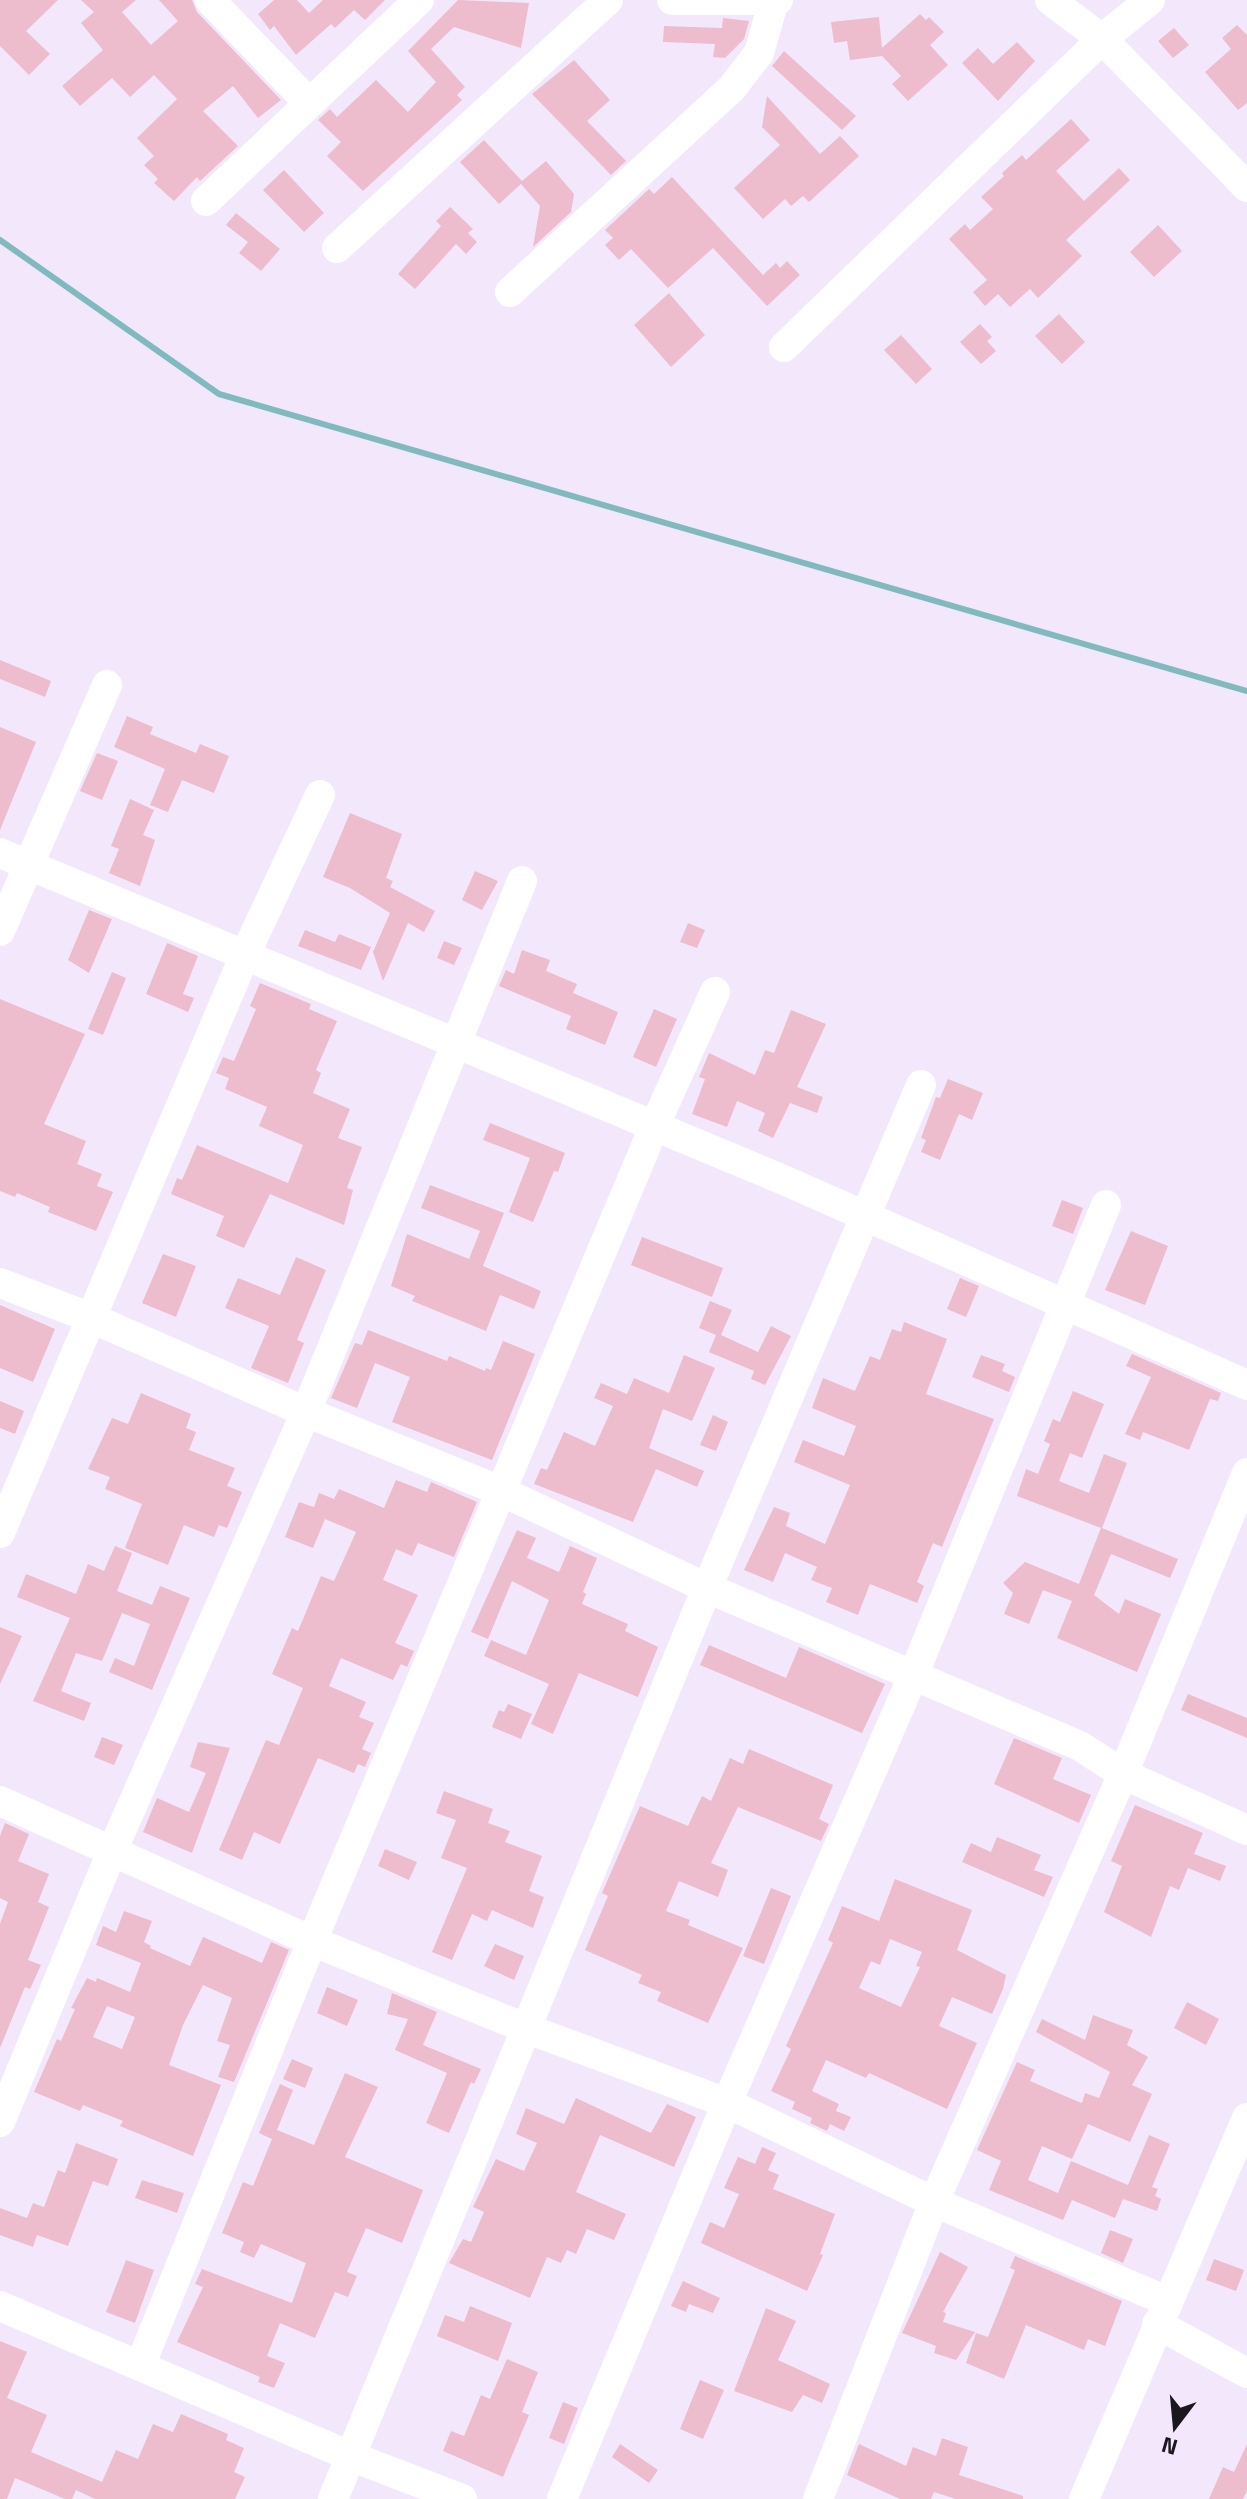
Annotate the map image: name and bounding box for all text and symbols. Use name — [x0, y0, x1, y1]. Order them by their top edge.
north arrow — [1135, 2387, 1215, 2467]
text: N — [1157, 2428, 1182, 2465]

